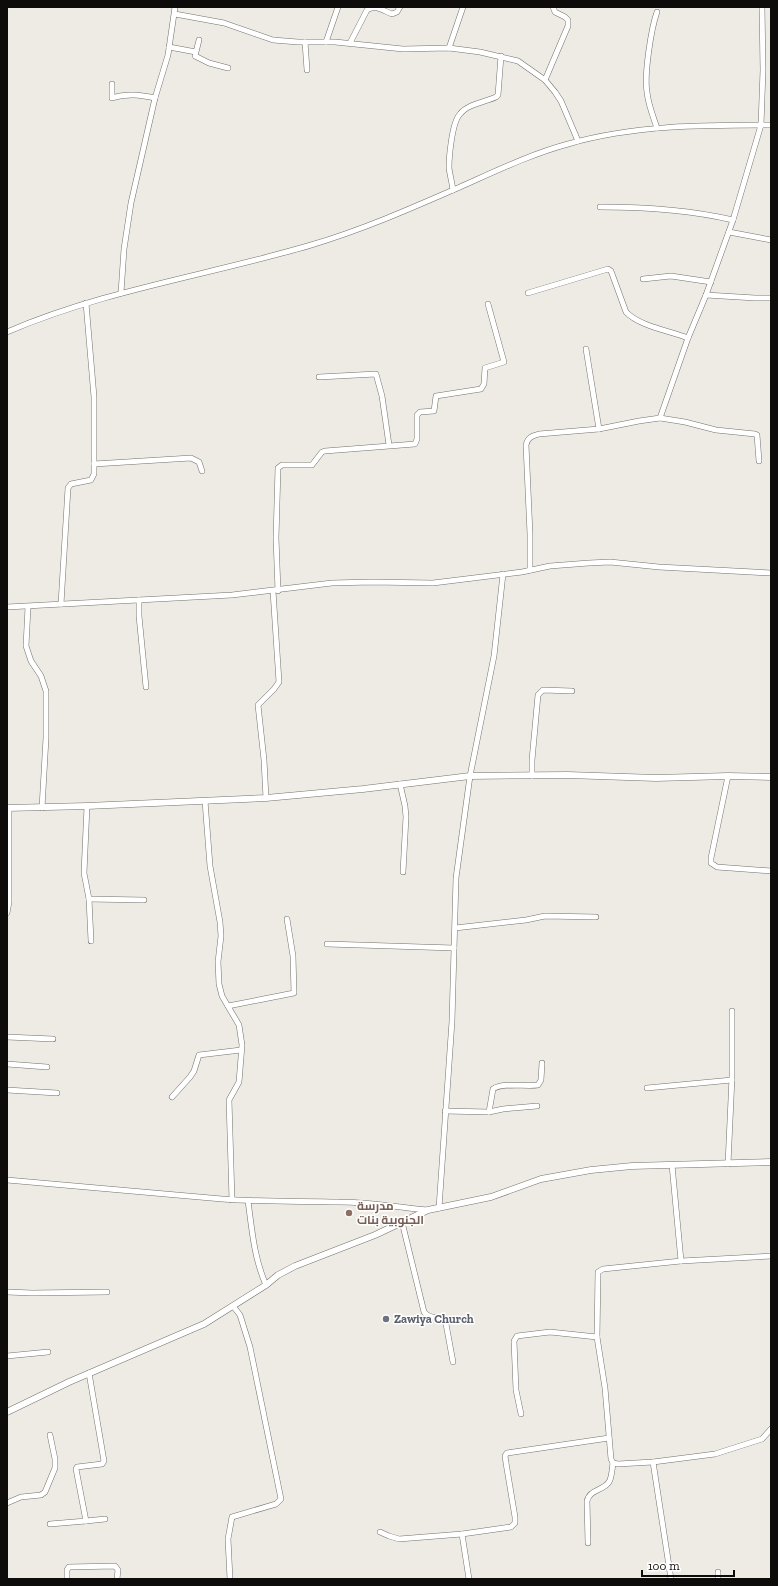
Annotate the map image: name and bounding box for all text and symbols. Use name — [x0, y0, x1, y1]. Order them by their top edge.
place label: مدرسة الجنوبية بنات — [357, 1199, 424, 1228]
marker: مدرسة الجنوبية بنات — [344, 1208, 354, 1218]
place label: Zawiya Church — [394, 1312, 474, 1326]
marker: Zawiya Church — [381, 1314, 391, 1324]
scale bar — [642, 1552, 734, 1578]
text: 100 m — [648, 1559, 680, 1573]

